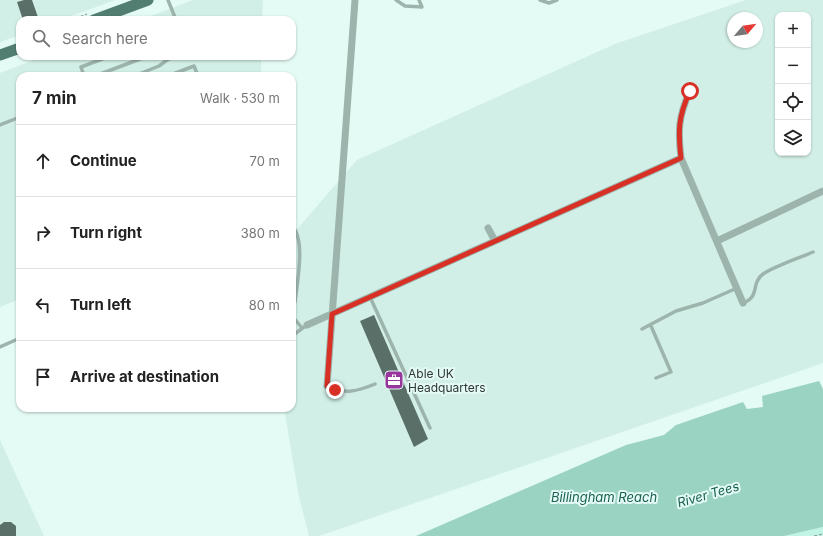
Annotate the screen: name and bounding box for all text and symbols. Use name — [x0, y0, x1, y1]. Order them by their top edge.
north arrow — [727, 12, 763, 48]
map controls — [775, 12, 811, 156]
button: + — [775, 12, 811, 48]
search box — [16, 16, 296, 60]
icon: search — [30, 27, 52, 49]
text: Search here — [62, 29, 148, 48]
button: − — [775, 48, 811, 84]
route start — [681, 82, 699, 100]
button: locate — [775, 84, 811, 120]
text: 7 min — [32, 88, 77, 108]
text: Walk · 530 m — [200, 90, 280, 106]
button: layers — [775, 120, 811, 156]
icon: ahead — [32, 150, 54, 172]
text: Continue — [70, 151, 137, 170]
text: 70 m — [250, 153, 280, 169]
icon: right — [32, 222, 54, 244]
text: Turn right — [70, 223, 142, 242]
text: 380 m — [241, 225, 280, 241]
icon: left — [32, 294, 54, 316]
text: Turn left — [70, 295, 131, 314]
text: 80 m — [249, 297, 280, 313]
icon: arrive — [32, 366, 54, 388]
place label: Able UK Headquarters — [408, 366, 486, 395]
text: Arrive at destination — [70, 367, 219, 386]
office icon: Able UK Headquarters — [383, 369, 405, 391]
route end — [326, 381, 344, 399]
water label: River Tees — [675, 477, 741, 510]
water label: Billingham Reach — [551, 489, 657, 505]

